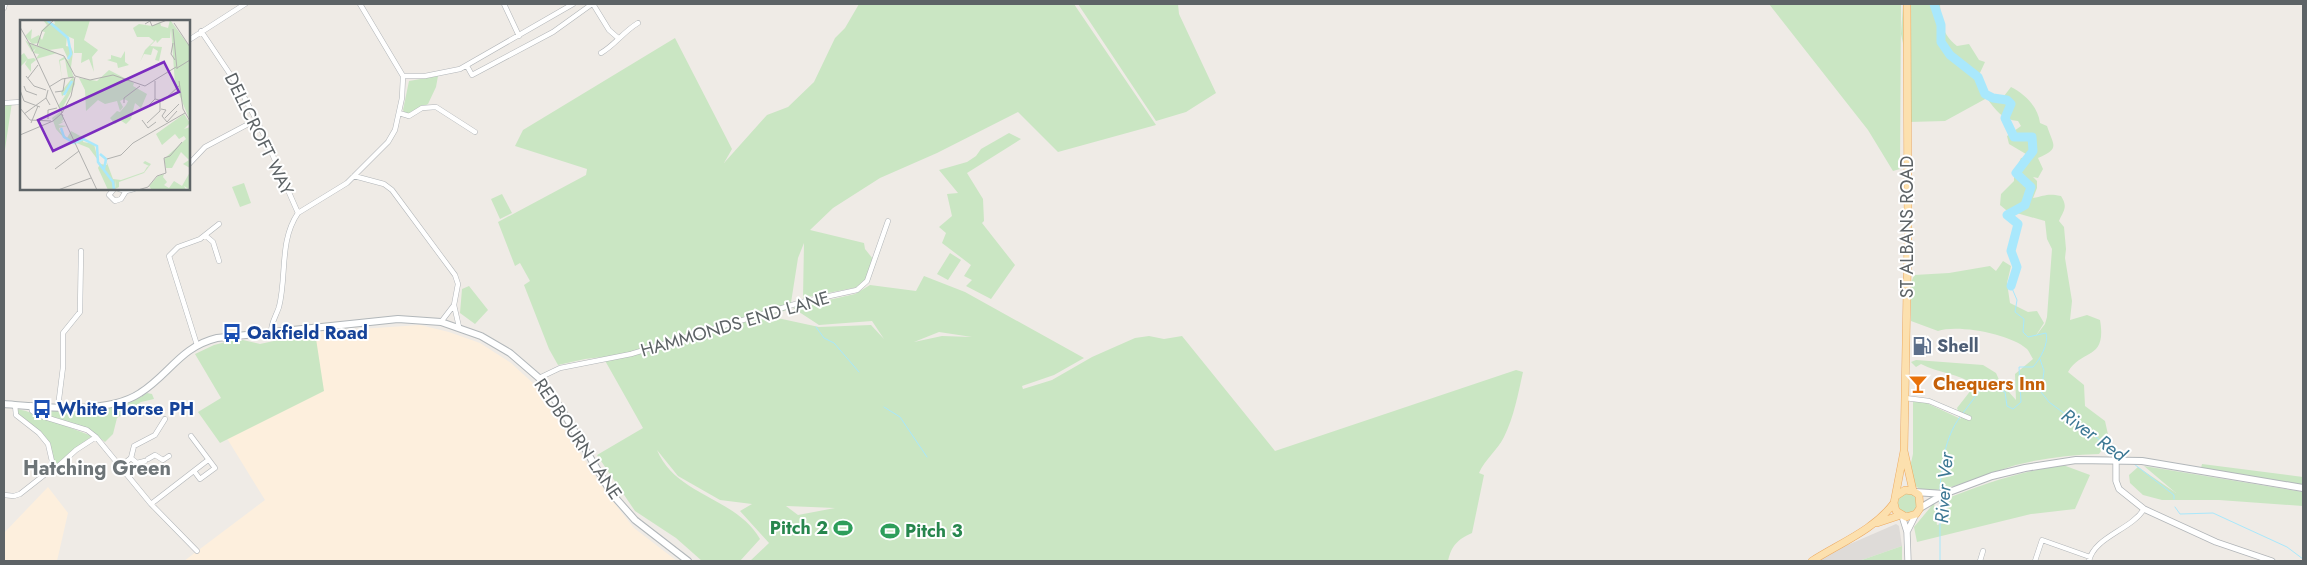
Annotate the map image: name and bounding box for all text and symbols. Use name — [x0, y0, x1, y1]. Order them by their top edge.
inset map — [20, 20, 190, 190]
street label: DELLCROFT WAY — [218, 68, 300, 200]
street label: ST ALBANS ROAD — [1894, 156, 1920, 298]
street label: HAMMONDS END LANE — [637, 285, 833, 363]
place label: Oakfield Road — [247, 320, 368, 346]
bus stop icon: Oakfield Road — [221, 322, 243, 344]
place label: Shell — [1937, 333, 1979, 359]
fuel station icon: Shell — [1911, 335, 1933, 357]
place label: Chequers Inn — [1933, 371, 2045, 397]
street label: REDBOURN LANE — [528, 373, 628, 505]
bar icon: Chequers Inn — [1907, 373, 1929, 395]
place label: White Horse PH — [57, 396, 194, 422]
bus stop icon: White Horse PH — [31, 398, 53, 420]
water label: River Red — [2056, 402, 2133, 469]
water label: River Ver — [1928, 450, 1960, 524]
district label: Hatching Green — [23, 454, 171, 483]
place label: Pitch 2 — [770, 515, 828, 541]
sports icon: Pitch 2 — [832, 517, 854, 539]
place label: Pitch 3 — [905, 518, 963, 544]
sports icon: Pitch 3 — [879, 520, 901, 542]

